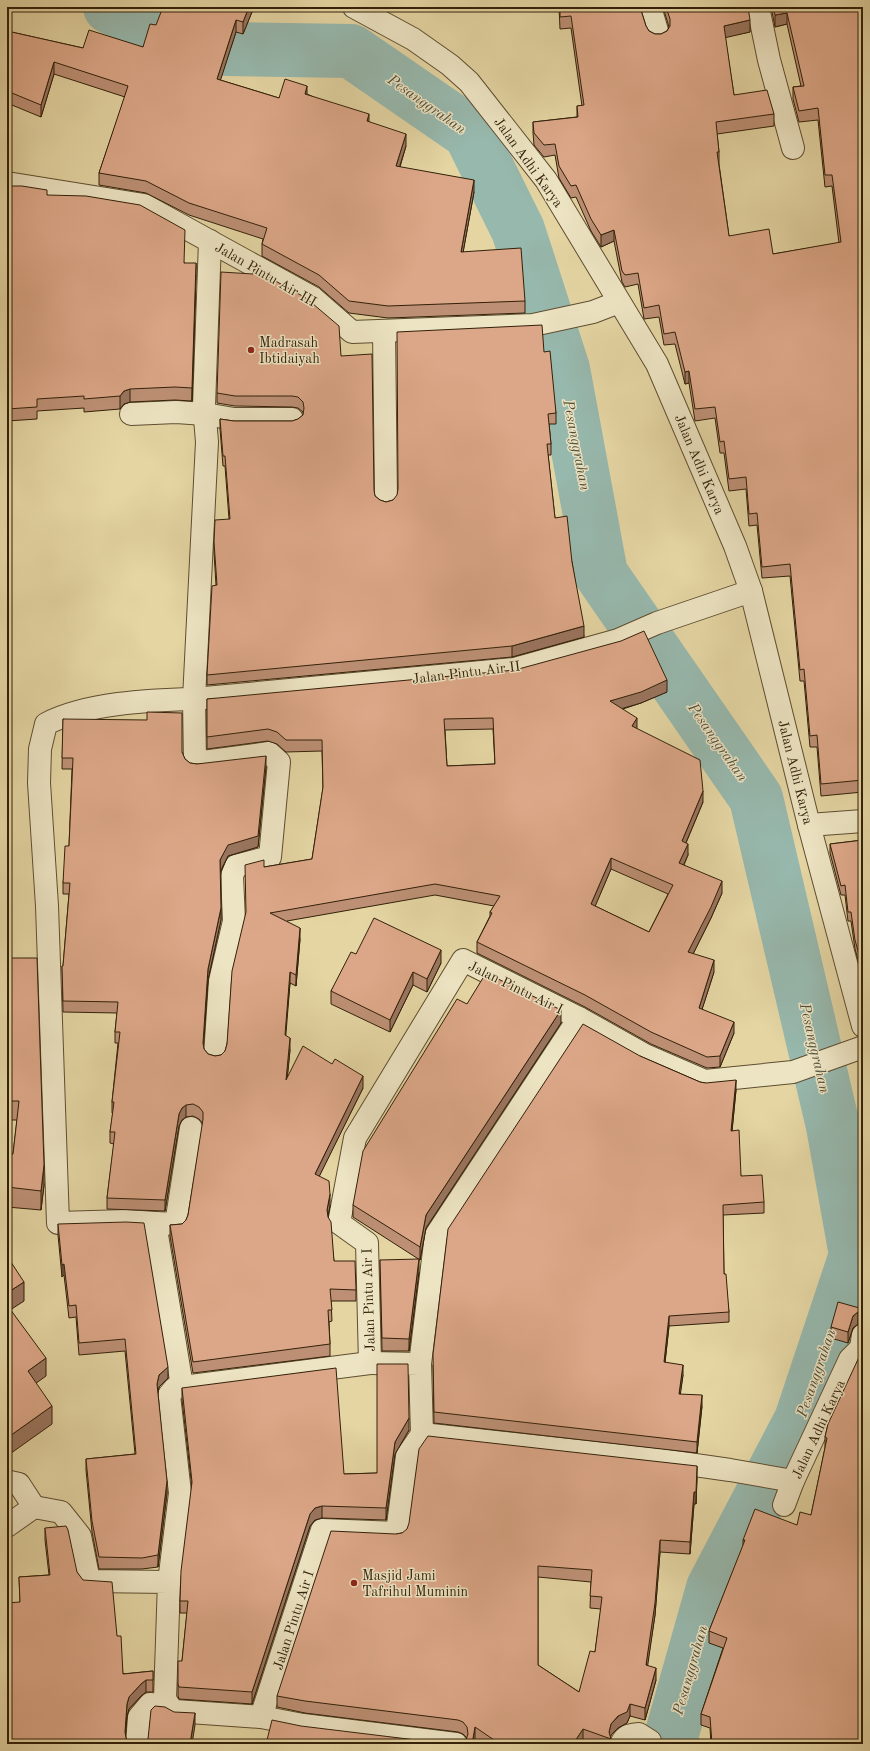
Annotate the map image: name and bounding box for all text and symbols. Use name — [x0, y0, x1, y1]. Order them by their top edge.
water label: Pesanggrahan — [383, 72, 468, 138]
street label: Jalan Adhi Karya — [491, 115, 565, 210]
street label: Jalan Pintu Air III — [212, 240, 319, 310]
place label: Madrasah Ibtidaiyah — [259, 336, 320, 366]
marker: Madrasah Ibtidaiyah — [246, 345, 256, 355]
water label: Pesanggrahan — [559, 398, 592, 492]
street label: Jalan Adhi Karya — [672, 412, 726, 516]
street label: Jalan Pintu Air II — [411, 659, 521, 687]
water label: Pesanggrahan — [684, 700, 750, 785]
street label: Jalan Adhi Karya — [775, 719, 815, 826]
street label: Jalan Pintu Air I — [466, 959, 565, 1017]
water label: Pesanggrahan — [796, 1001, 831, 1095]
street label: Jalan Pintu Air I — [360, 1248, 378, 1352]
water label: Pesanggrahan — [795, 1327, 840, 1420]
street label: Jalan Adhi Karya — [790, 1378, 848, 1481]
street label: Jalan Pintu Air I — [271, 1569, 317, 1672]
place label: Masjid Jami Tafrihul Muminin — [362, 1569, 469, 1599]
marker: Masjid Jami Tafrihul Muminin — [349, 1578, 359, 1588]
water label: Pesanggrahan — [671, 1624, 711, 1718]

